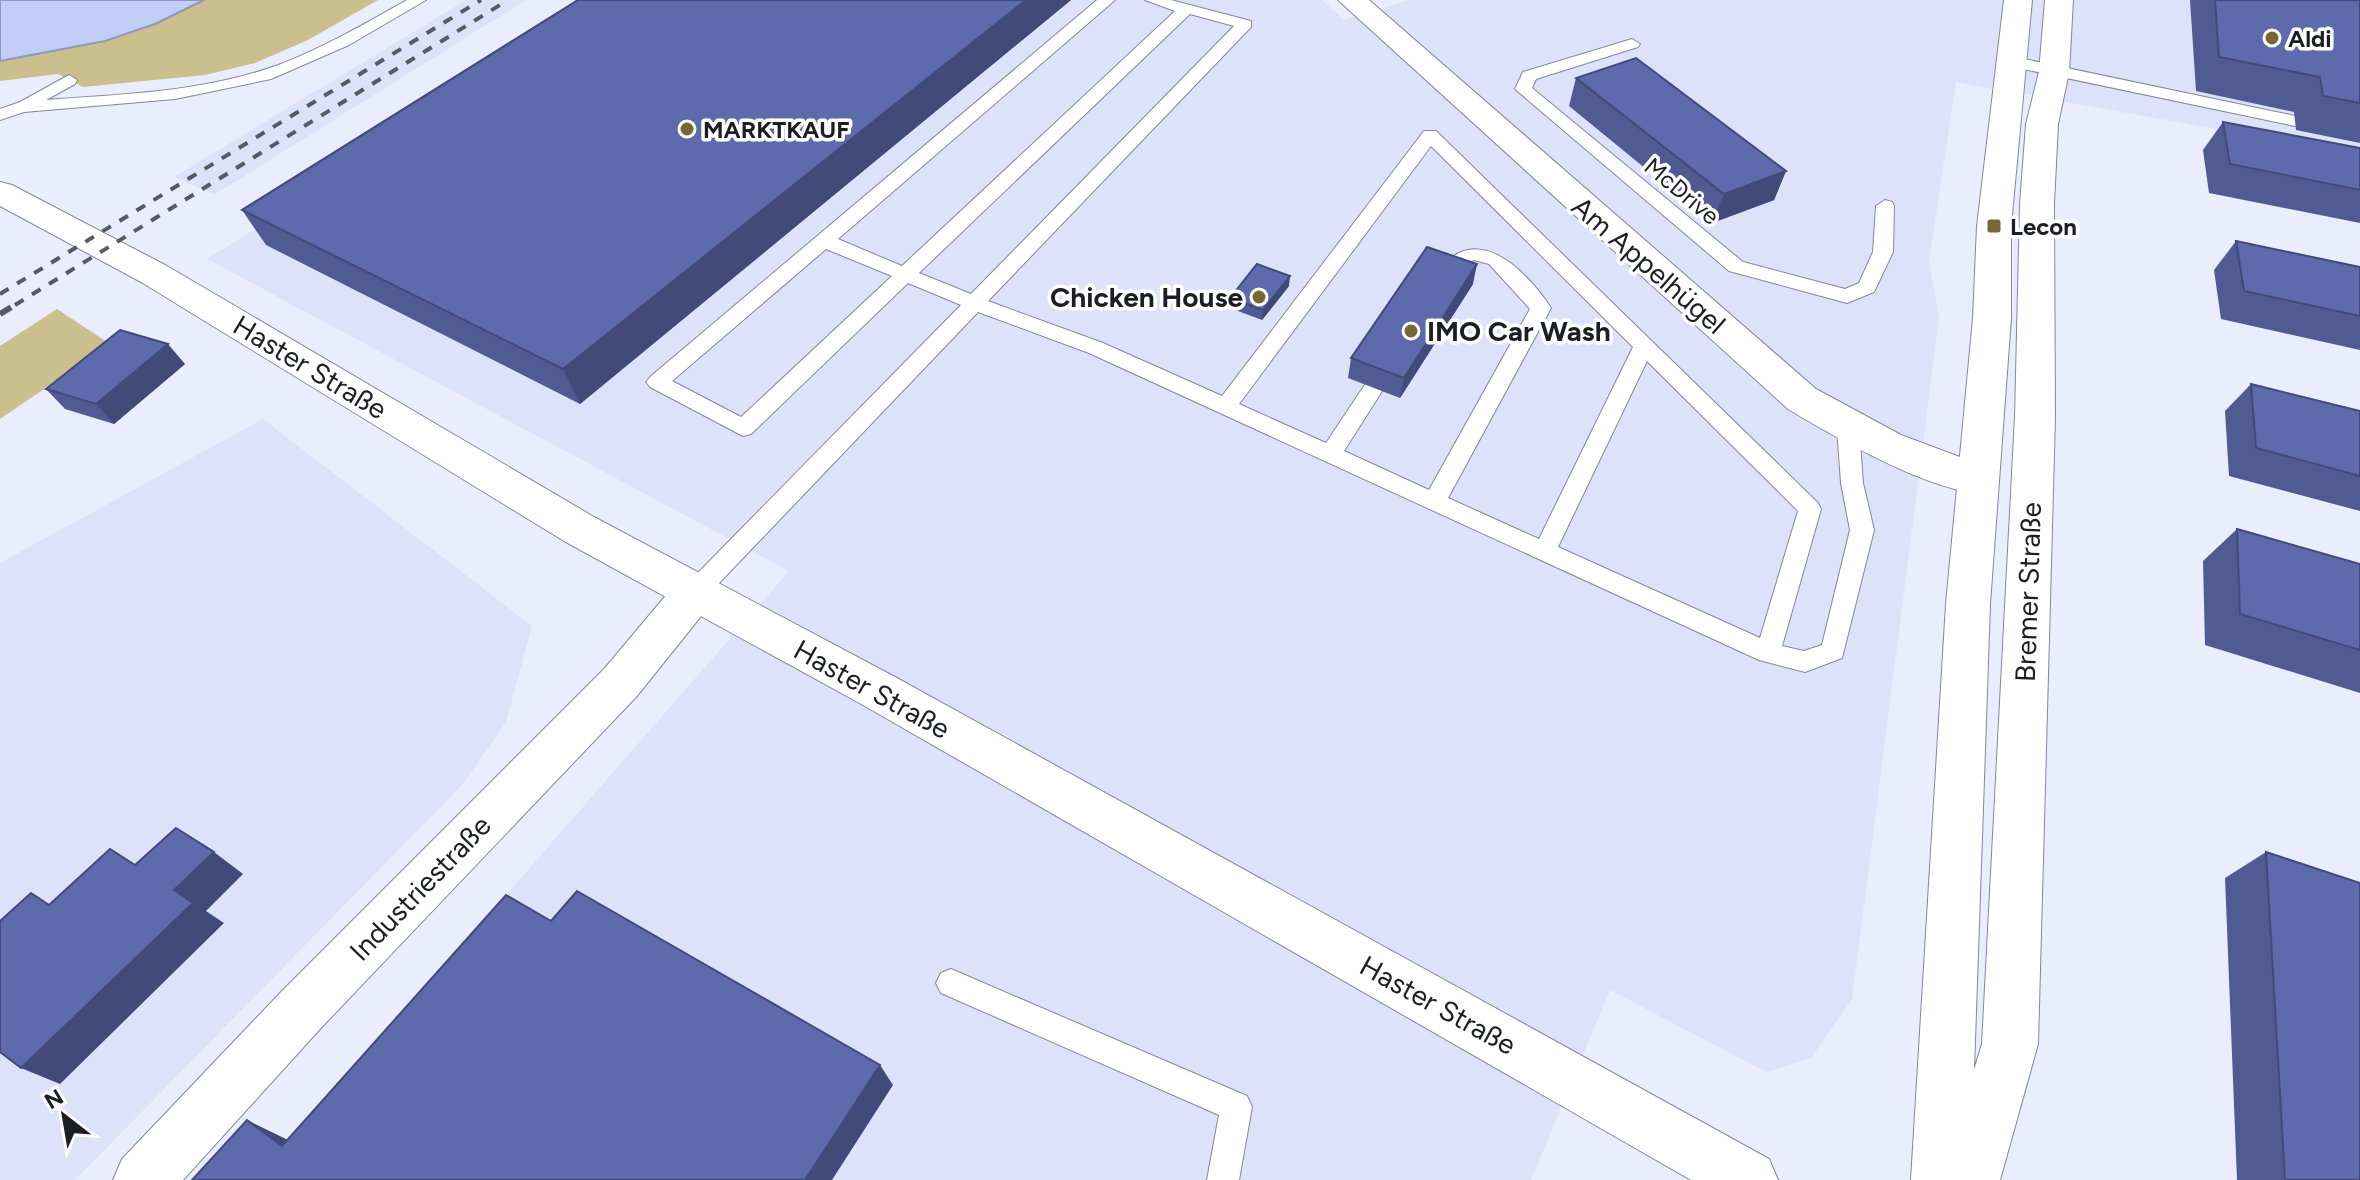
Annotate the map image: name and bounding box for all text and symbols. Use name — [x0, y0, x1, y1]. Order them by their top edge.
place label: Aldi — [2288, 24, 2332, 53]
marker: Aldi — [2263, 29, 2281, 47]
place label: MARKTKAUF — [703, 115, 850, 144]
marker: MARKTKAUF — [678, 120, 696, 138]
street label: McDrive — [1639, 151, 1725, 231]
street label: Am Appelhügel — [1565, 189, 1733, 341]
place label: Lecon — [2010, 212, 2077, 241]
marker: Lecon — [1985, 217, 2003, 235]
place label: Chicken House — [1050, 280, 1243, 314]
marker: Chicken House — [1250, 288, 1268, 306]
street label: Haster Straße — [227, 308, 393, 426]
place label: IMO Car Wash — [1427, 314, 1611, 348]
marker: IMO Car Wash — [1402, 322, 1420, 340]
street label: Bremer Straße — [2008, 501, 2048, 683]
street label: Haster Straße — [788, 632, 956, 746]
street label: Industriestraße — [342, 808, 498, 968]
street label: Haster Straße — [1354, 948, 1522, 1062]
north arrow — [24, 1076, 104, 1156]
text: N — [40, 1083, 68, 1115]

